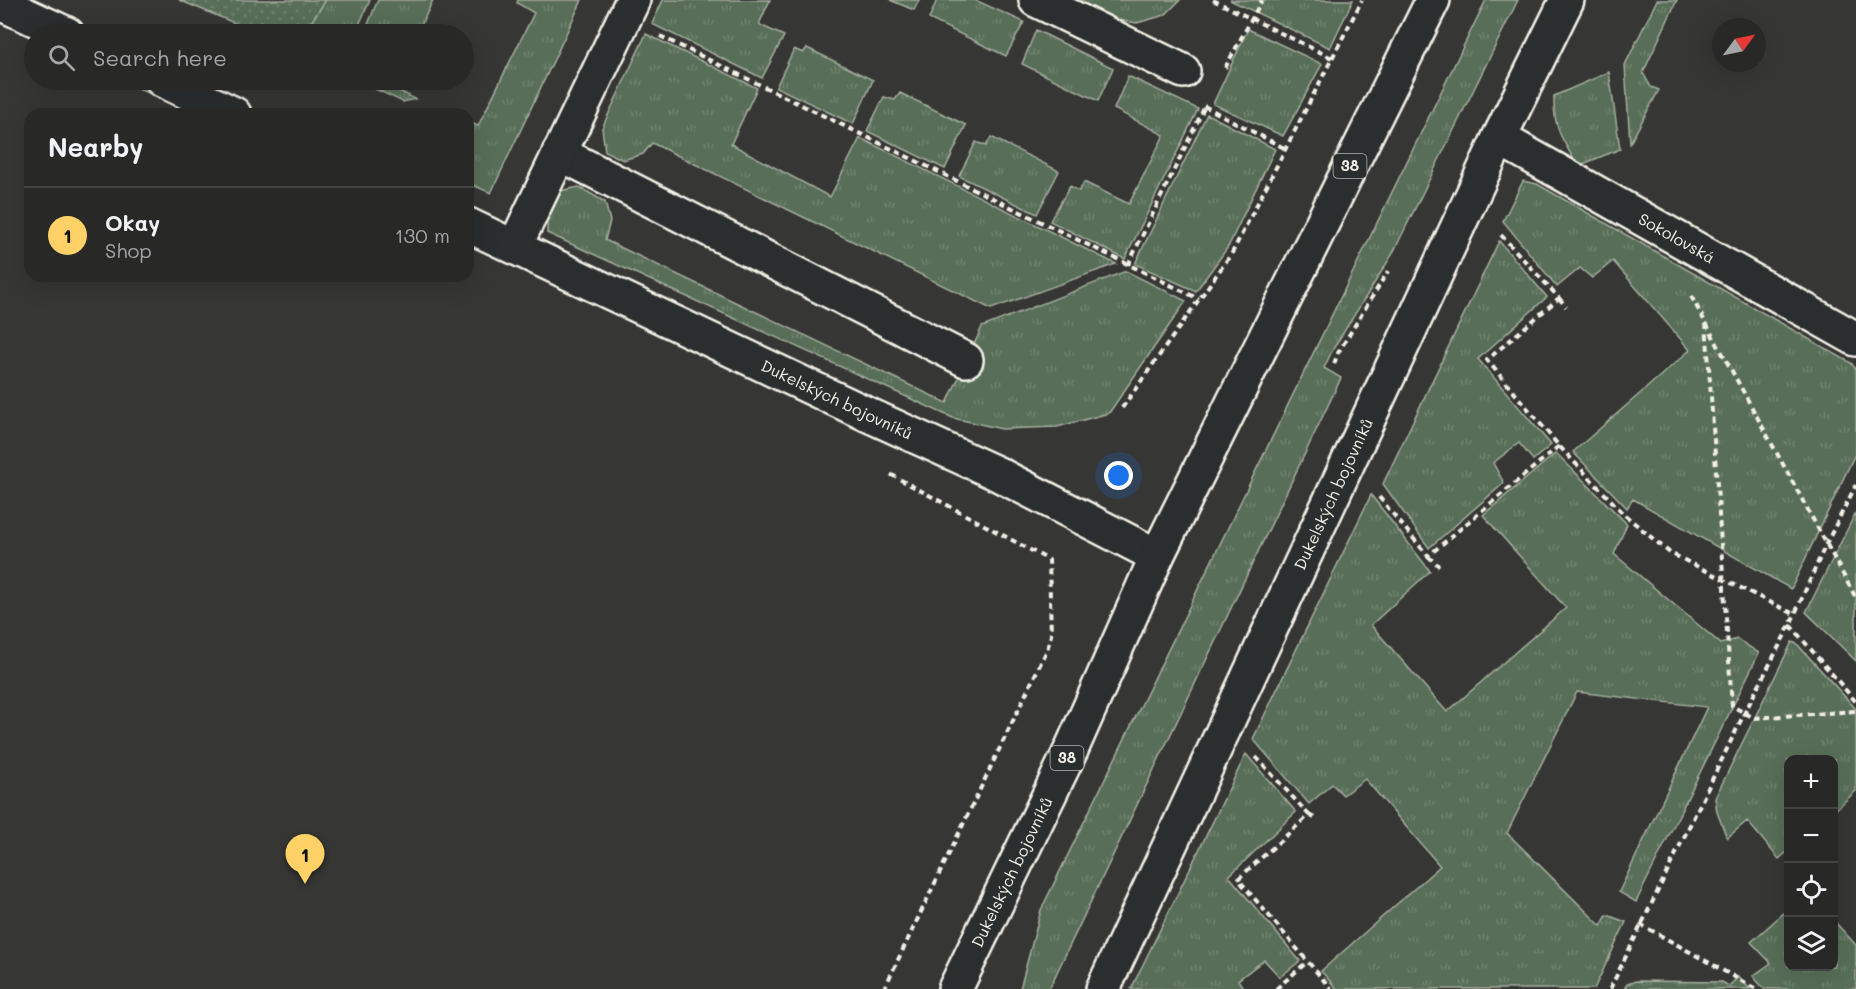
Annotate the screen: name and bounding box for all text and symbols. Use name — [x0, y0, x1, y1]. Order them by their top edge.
north arrow — [1712, 18, 1766, 72]
search box — [24, 24, 474, 90]
icon: search — [45, 41, 78, 74]
text: Search here — [93, 43, 227, 72]
text: Nearby — [48, 130, 143, 164]
road number: 38 — [1334, 154, 1366, 178]
text: Okay — [105, 208, 160, 237]
street label: Sokolovská — [1635, 208, 1719, 268]
text: 1 — [63, 222, 72, 248]
text: 130 m — [395, 222, 450, 248]
text: Shop — [105, 237, 152, 263]
street label: Dukelských bojovníků — [758, 355, 916, 443]
street label: Dukelských bojovníků — [1289, 415, 1377, 573]
your location — [1104, 461, 1133, 490]
road number: 38 — [1050, 746, 1084, 770]
map controls — [1784, 755, 1838, 971]
button: + — [1784, 755, 1838, 809]
street label: Dukelských bojovníků — [966, 793, 1057, 950]
button: − — [1784, 809, 1838, 863]
pin: 1 — [286, 834, 324, 884]
button: locate — [1784, 863, 1838, 917]
button: layers — [1784, 917, 1838, 971]

